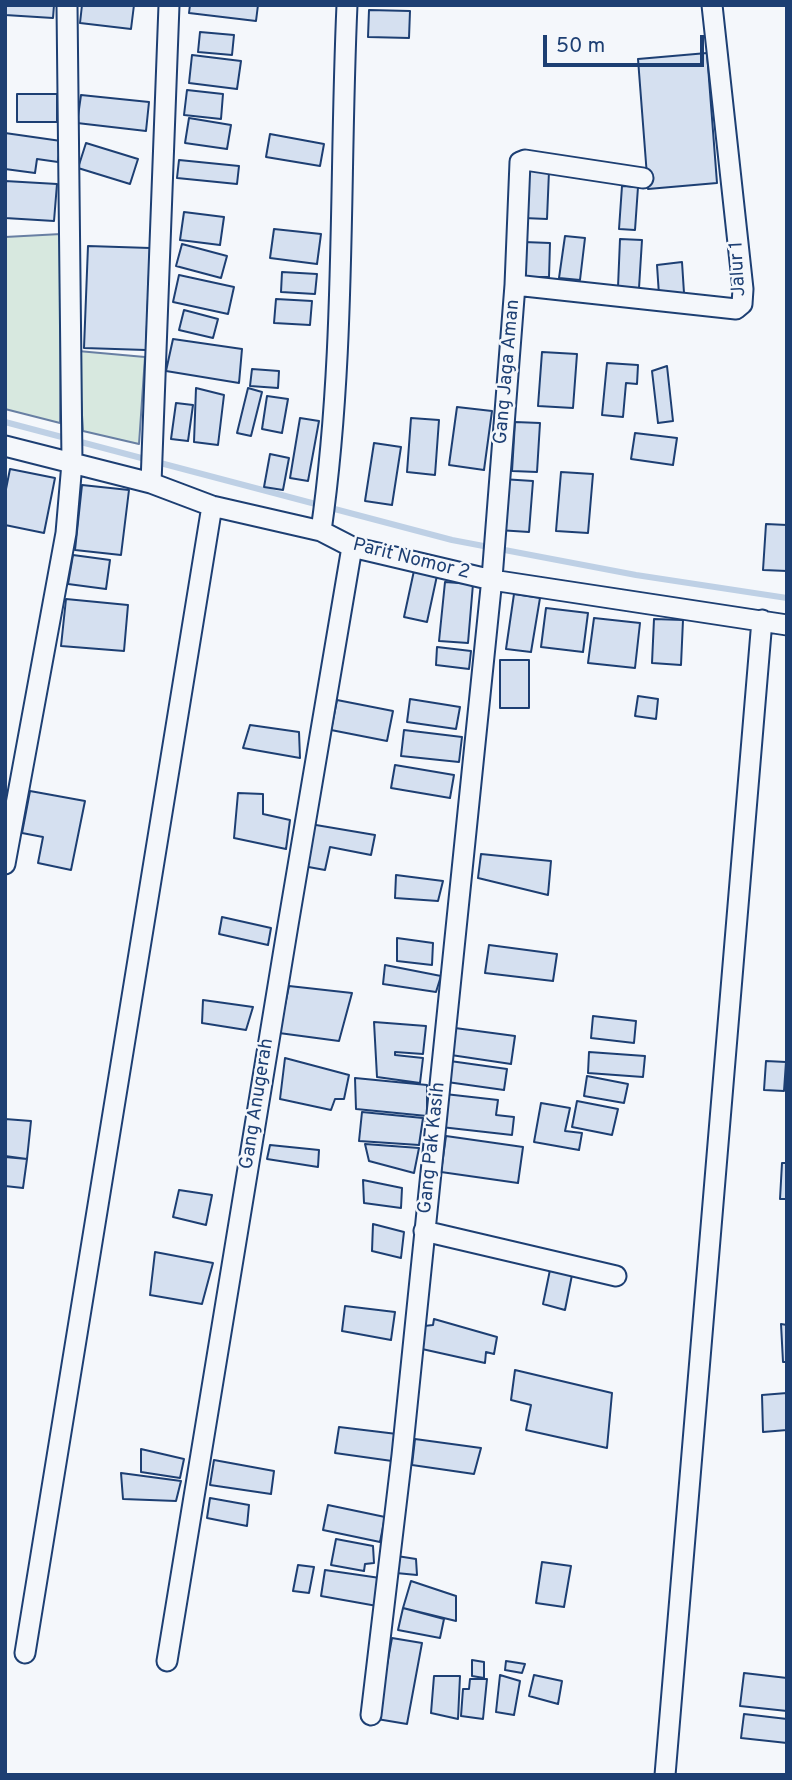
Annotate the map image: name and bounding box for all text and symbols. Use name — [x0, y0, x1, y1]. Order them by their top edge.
scale bar — [547, 21, 708, 65]
text: 50 m — [556, 33, 605, 60]
street label: Jalur 1 — [726, 241, 752, 297]
street label: Gang Jaga Aman — [490, 299, 526, 445]
street label: Parit Nomor 2 — [350, 534, 472, 586]
street label: Gang Anugerah — [236, 1037, 280, 1171]
street label: Gang Pak Kasih — [415, 1081, 451, 1215]

